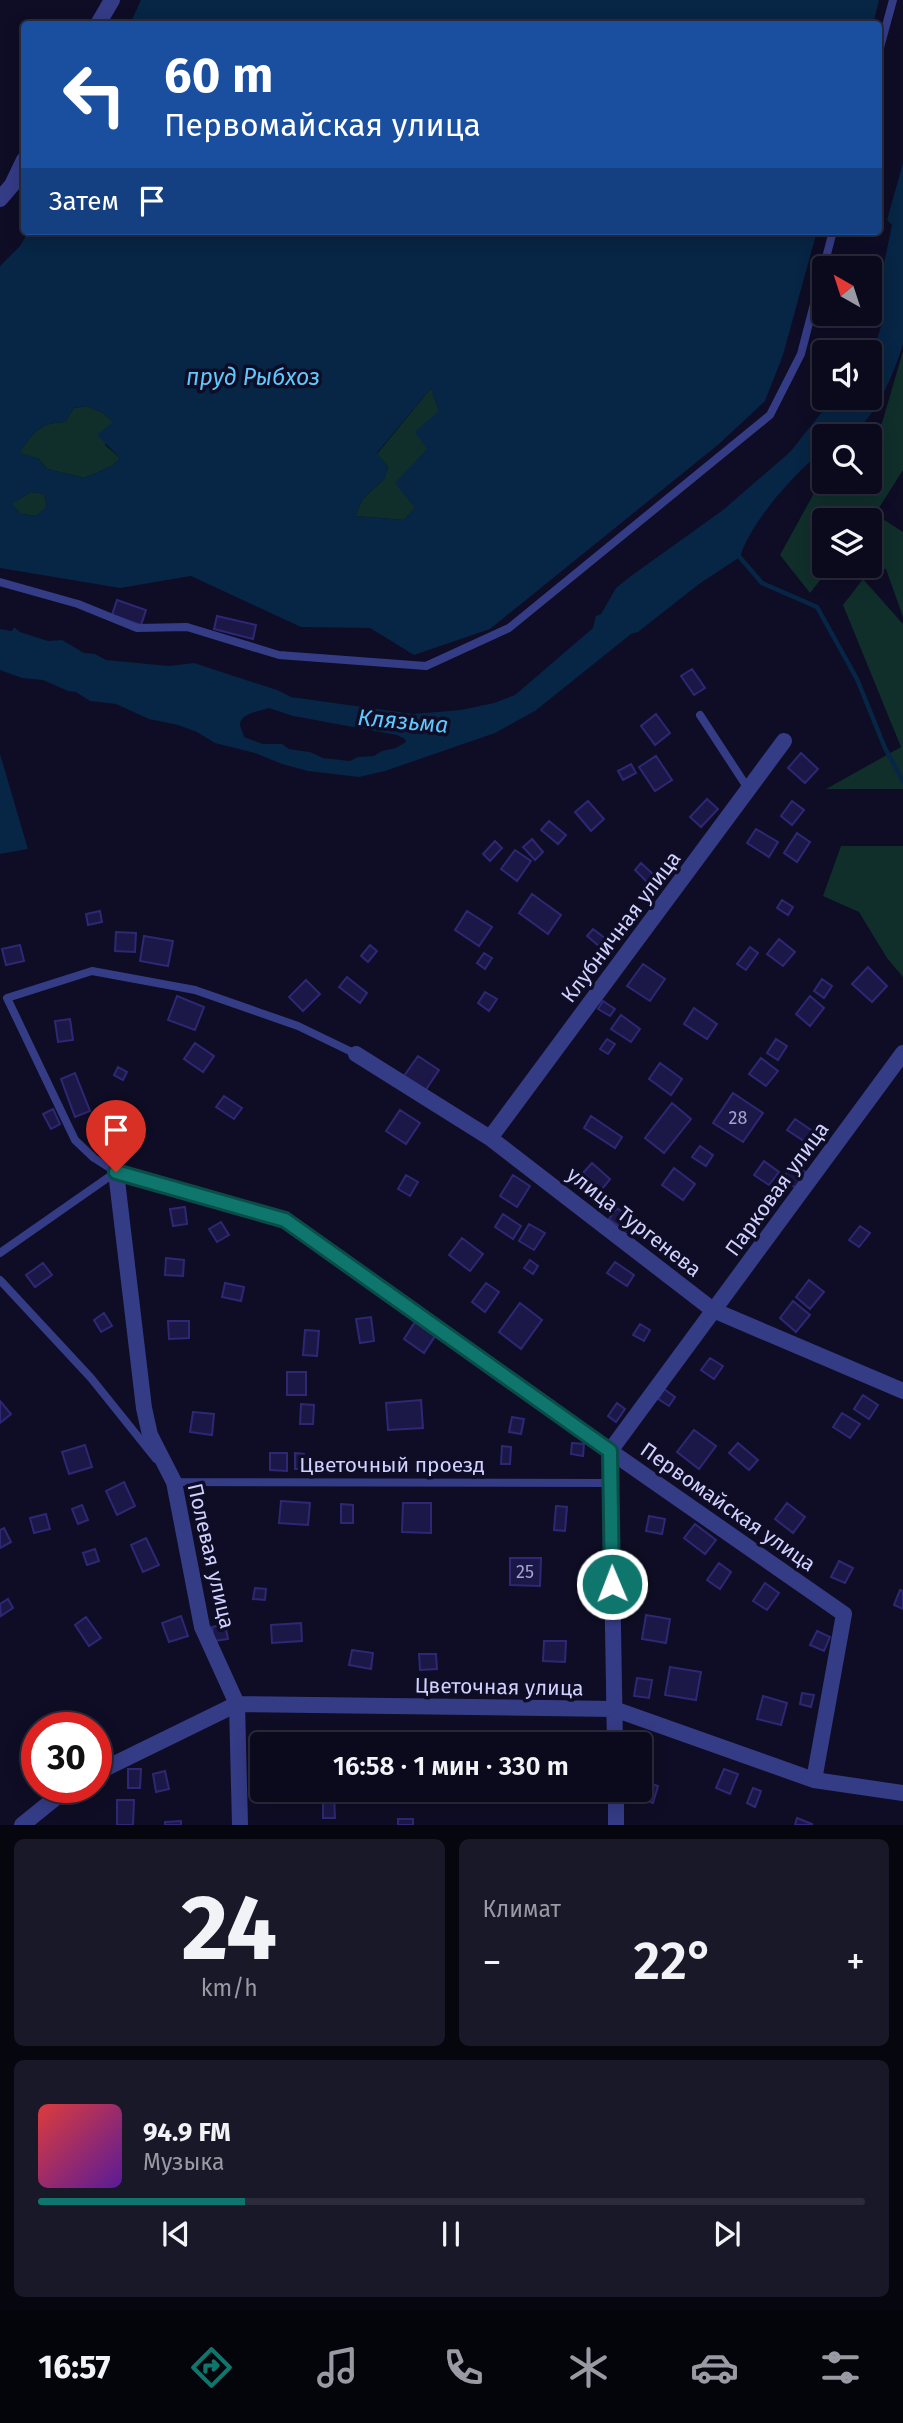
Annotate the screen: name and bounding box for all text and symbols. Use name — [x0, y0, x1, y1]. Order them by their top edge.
text: 60 m — [164, 46, 273, 105]
icon: left — [49, 49, 140, 140]
text: Первомайская улица — [164, 106, 481, 144]
icon: arrive — [133, 182, 171, 220]
text: Затем — [49, 186, 119, 217]
north arrow — [812, 256, 882, 326]
map controls — [812, 256, 882, 578]
button: sound — [812, 340, 882, 410]
water label: пруд Рыбхоз — [186, 363, 320, 391]
button: search — [812, 424, 882, 494]
button: layers — [812, 508, 882, 578]
water label: Клязьма — [357, 703, 449, 739]
street label: Клубничная улица — [556, 846, 686, 1008]
pin — [86, 1100, 146, 1172]
house number: 28 — [729, 1107, 747, 1129]
icon: arrive — [97, 1111, 135, 1149]
street label: Парковая улица — [720, 1117, 834, 1261]
street label: улица Тургенева — [561, 1161, 707, 1283]
street label: Первомайская улица — [635, 1437, 821, 1577]
street label: Цветочный проезд — [299, 1452, 485, 1478]
street label: Полевая улица — [182, 1481, 240, 1631]
position arrow — [575, 1547, 649, 1621]
house number: 25 — [516, 1561, 534, 1583]
street label: Цветочная улица — [414, 1673, 584, 1701]
speed limit sign: 30 — [21, 1712, 112, 1803]
text: 16:58 · 1 мин · 330 m — [333, 1751, 569, 1782]
text: 24 — [181, 1874, 277, 1983]
text: Климат — [483, 1895, 561, 1923]
text: 22° — [634, 1930, 714, 1993]
text: − — [483, 1939, 502, 1985]
text: + — [846, 1939, 865, 1985]
text: km/h — [201, 1974, 258, 2002]
text: 94.9 FM — [143, 2117, 231, 2148]
text: Музыка — [143, 2148, 224, 2176]
icon: previous — [157, 2215, 195, 2253]
icon: pause — [432, 2215, 470, 2253]
icon: next — [708, 2215, 746, 2253]
icon: directions — [187, 2343, 236, 2392]
icon: music — [313, 2343, 362, 2392]
icon: phone — [439, 2343, 488, 2392]
icon: climate — [564, 2343, 613, 2392]
icon: car — [690, 2343, 739, 2392]
icon: filters — [816, 2343, 865, 2392]
text: 16:57 — [38, 2348, 110, 2386]

